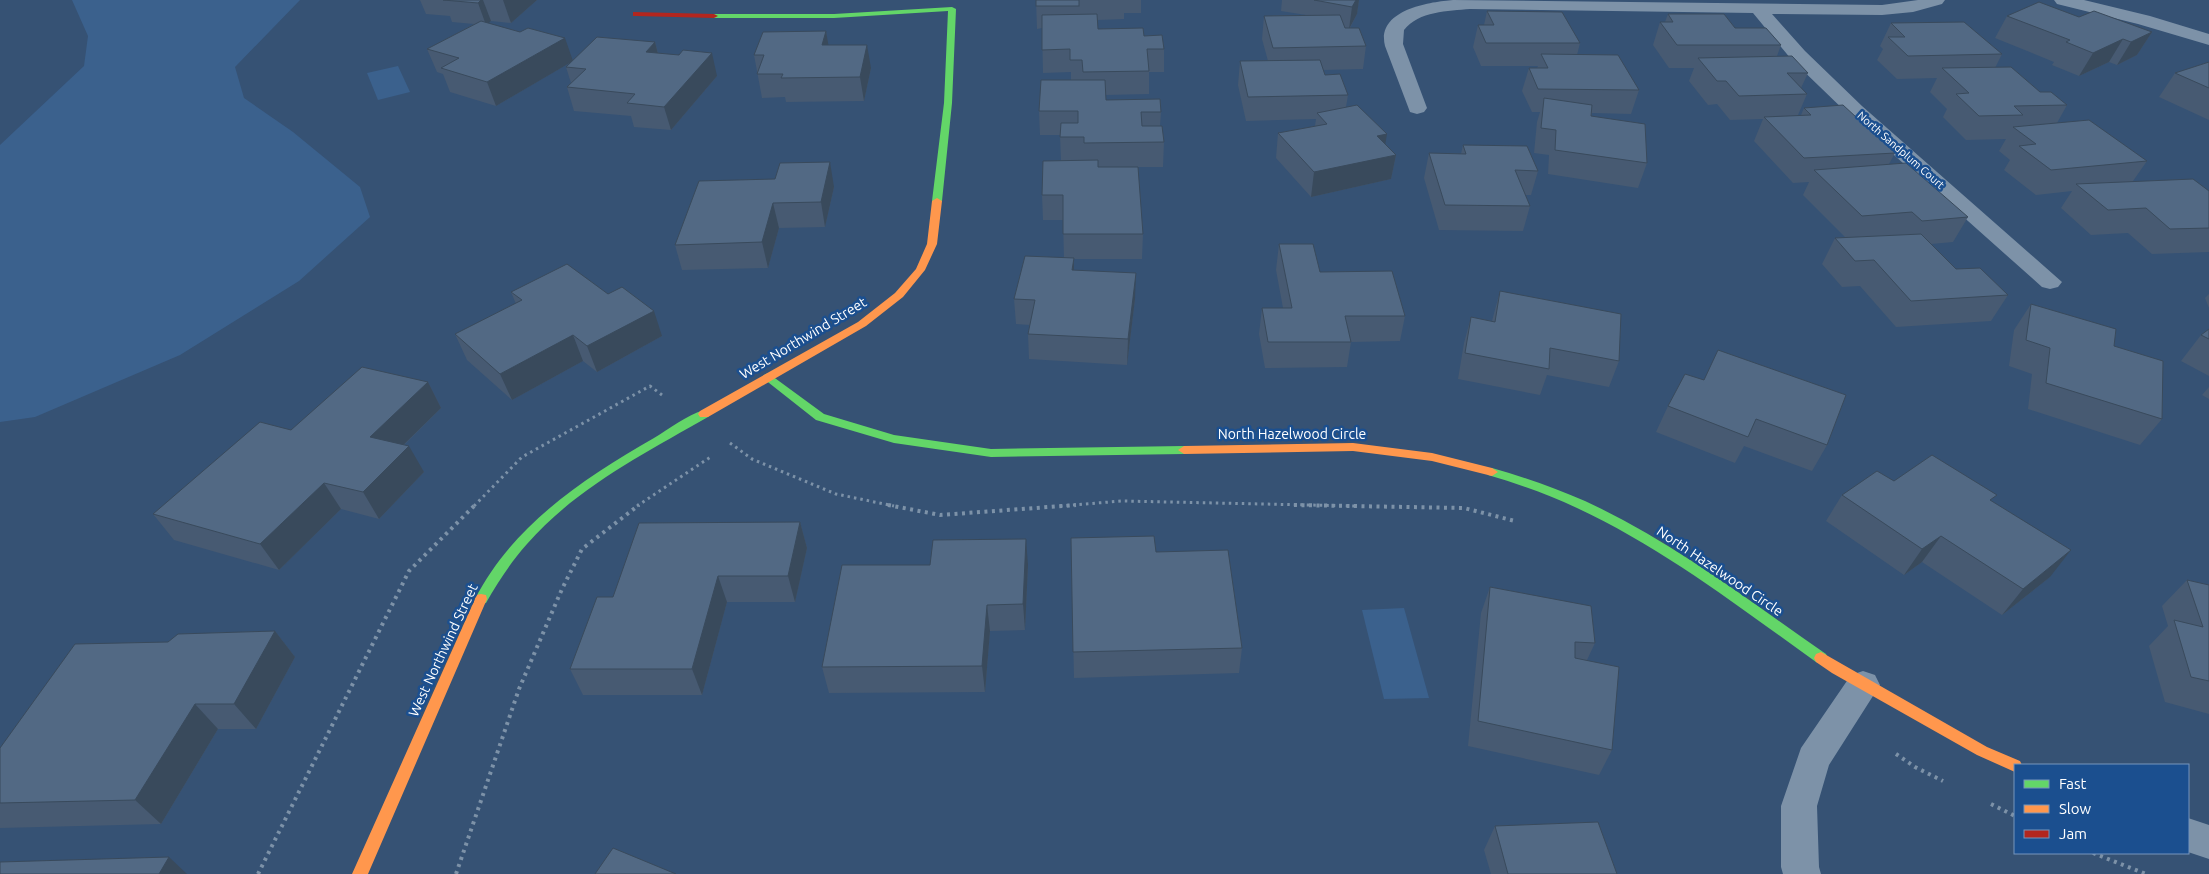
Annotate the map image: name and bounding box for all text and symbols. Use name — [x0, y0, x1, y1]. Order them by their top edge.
street label: North Sandplum Court — [1855, 109, 1947, 191]
street label: West Northwind Street — [737, 294, 870, 382]
street label: North Hazelwood Circle — [1218, 426, 1366, 442]
street label: North Hazelwood Circle — [1654, 523, 1786, 619]
street label: West Northwind Street — [405, 580, 481, 719]
legend — [2014, 764, 2189, 854]
text: Fast — [2059, 775, 2087, 792]
text: Slow — [2059, 800, 2092, 817]
text: Jam — [2059, 825, 2087, 842]

